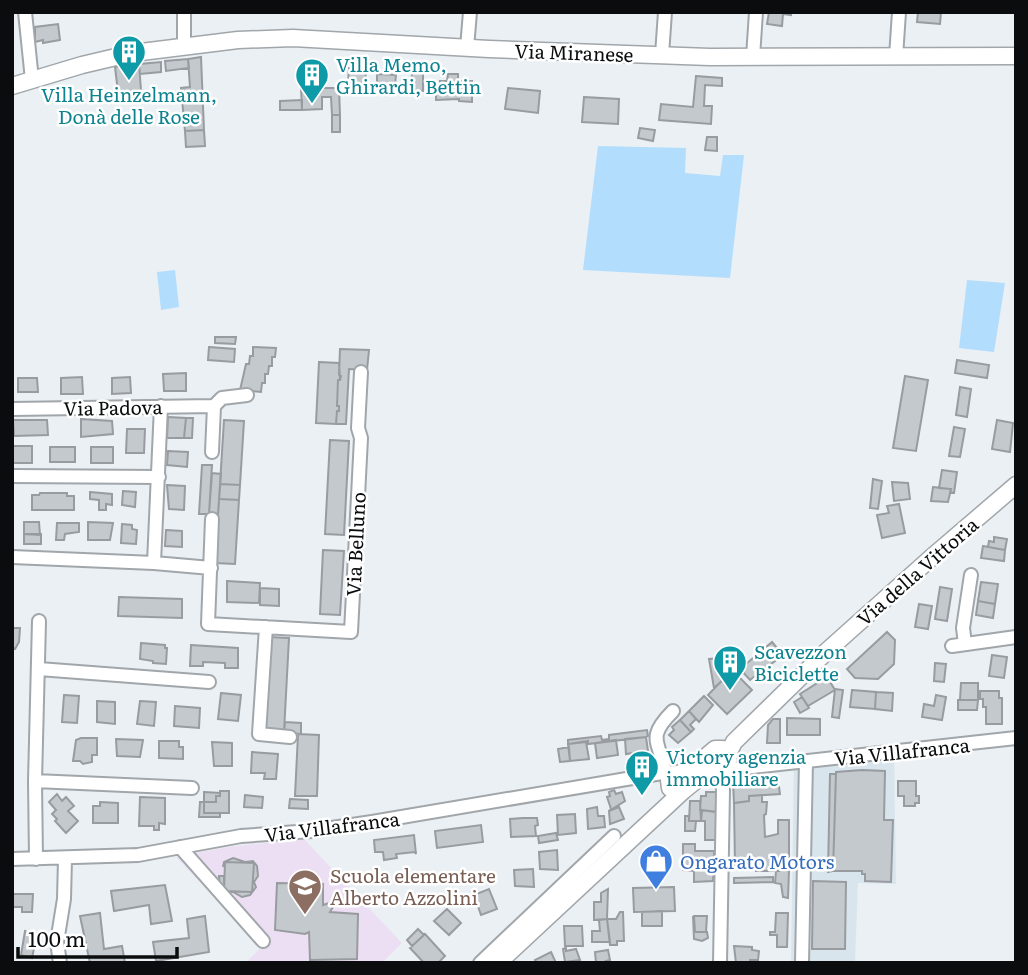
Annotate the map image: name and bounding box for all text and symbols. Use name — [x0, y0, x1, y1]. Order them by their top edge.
building icon: Villa Heinzelmann, Donà delle Rose — [110, 33, 148, 82]
street label: Via Miranese — [514, 36, 634, 68]
place label: Villa Memo, Ghirardi, Bettin — [336, 50, 481, 100]
building icon: Villa Memo, Ghirardi, Bettin — [293, 56, 331, 105]
place label: Villa Heinzelmann, Donà delle Rose — [41, 80, 217, 130]
street label: Via Padova — [63, 392, 164, 422]
street label: Via Belluno — [338, 491, 372, 597]
street label: Via della Vittoria — [850, 510, 985, 632]
place label: Scavezzon Biciclette — [754, 637, 847, 687]
building icon: Scavezzon Biciclette — [711, 643, 749, 692]
street label: Via Villafranca — [833, 730, 972, 772]
place label: Victory agenzia immobiliare — [666, 742, 807, 792]
building icon: Victory agenzia immobiliare — [623, 748, 661, 797]
street label: Via Villafranca — [263, 804, 402, 848]
shop icon: Ongarato Motors — [637, 842, 675, 891]
place label: Ongarato Motors — [680, 847, 835, 875]
place label: Scuola elementare Alberto Azzolini — [330, 861, 496, 911]
school or university icon: Scuola elementare Alberto Azzolini — [286, 867, 324, 916]
scale bar — [18, 916, 177, 960]
text: 100 m — [28, 922, 85, 953]

